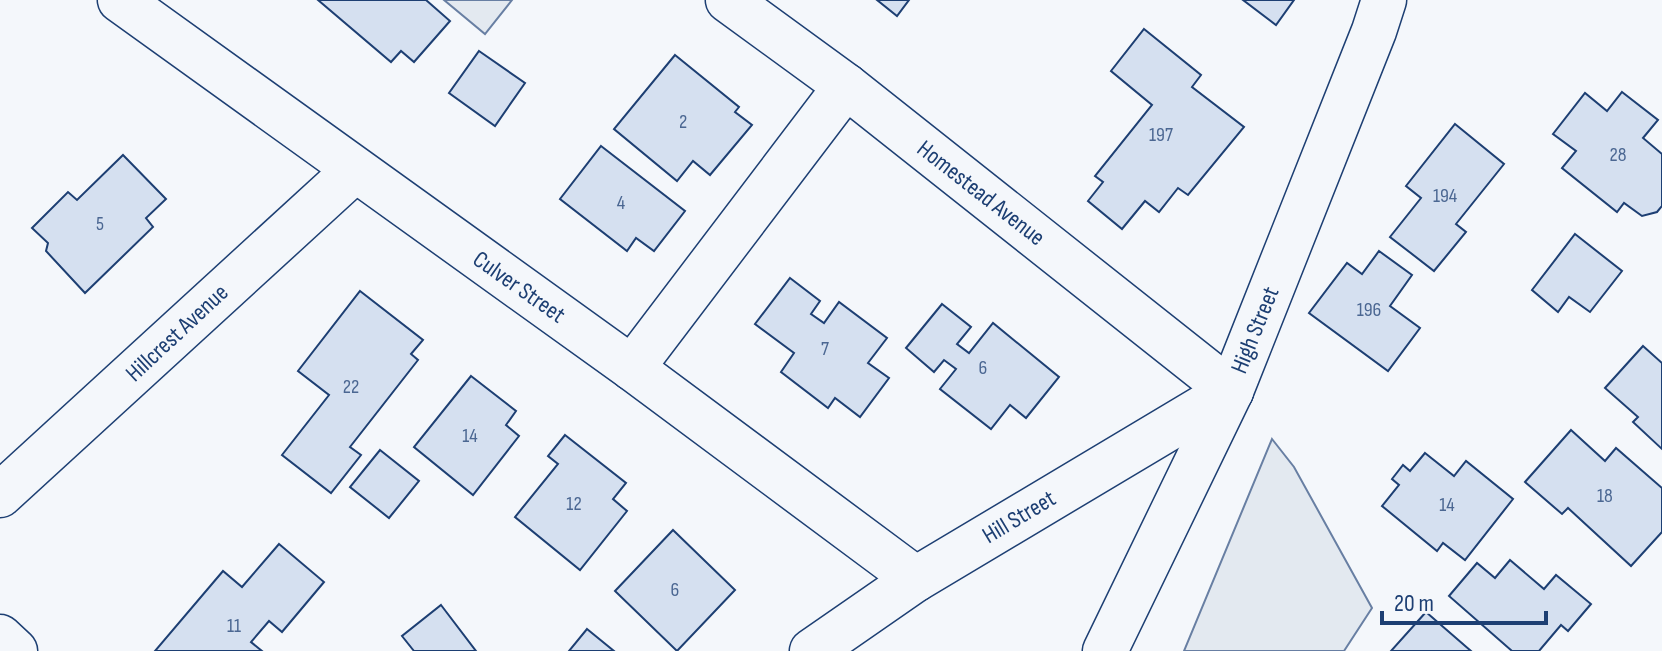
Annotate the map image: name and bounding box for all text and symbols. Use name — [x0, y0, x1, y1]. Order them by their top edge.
house number: 2 — [679, 110, 687, 134]
house number: 197 — [1149, 123, 1173, 147]
street label: Homestead Avenue — [911, 134, 1051, 252]
house number: 28 — [1610, 143, 1627, 167]
house number: 194 — [1433, 184, 1457, 208]
house number: 4 — [617, 191, 625, 215]
house number: 5 — [96, 212, 104, 236]
street label: Culver Street — [467, 245, 571, 329]
street label: Hillcrest Avenue — [120, 278, 234, 388]
street label: High Street — [1225, 282, 1285, 378]
house number: 196 — [1357, 298, 1381, 322]
house number: 7 — [821, 337, 829, 361]
house number: 6 — [979, 356, 987, 380]
house number: 22 — [343, 375, 359, 399]
house number: 14 — [462, 424, 478, 448]
street label: Hill Street — [977, 484, 1061, 550]
house number: 18 — [1597, 484, 1613, 508]
house number: 12 — [566, 492, 582, 516]
house number: 14 — [1439, 493, 1455, 517]
scale bar — [1382, 575, 1546, 625]
house number: 6 — [671, 578, 679, 602]
text: 20 m — [1394, 589, 1434, 618]
house number: 11 — [227, 614, 241, 638]

